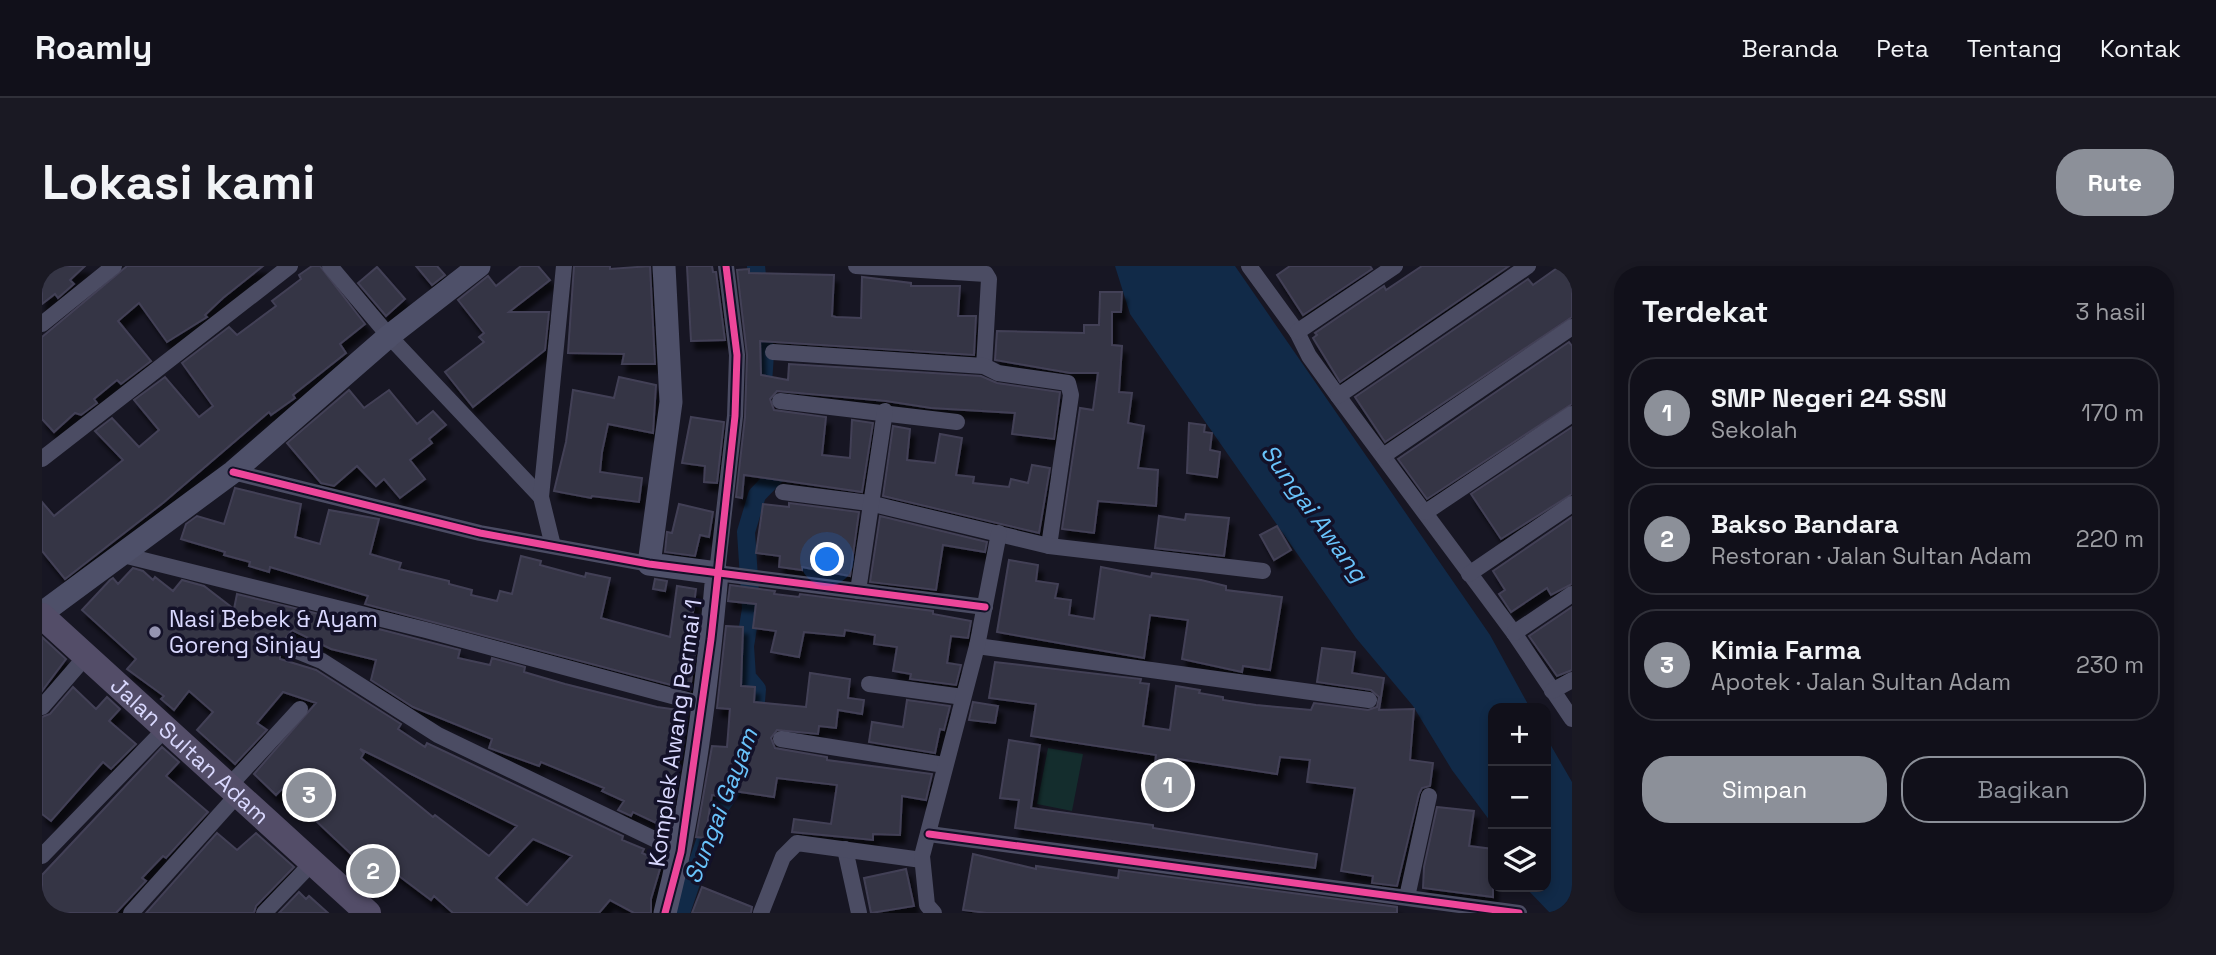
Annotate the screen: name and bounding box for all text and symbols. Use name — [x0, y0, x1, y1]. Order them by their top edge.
text: Roamly — [35, 27, 152, 69]
text: Beranda — [1742, 33, 1838, 64]
text: Peta — [1876, 33, 1929, 64]
text: Tentang — [1967, 33, 2062, 64]
text: Kontak — [2100, 33, 2181, 64]
button: Rute — [2056, 149, 2174, 216]
text: Lokasi kami — [42, 151, 315, 213]
text: Terdekat — [1642, 292, 1768, 331]
text: 3 hasil — [2076, 297, 2146, 327]
text: SMP Negeri 24 SSN — [1711, 381, 1947, 415]
text: 1 — [1662, 398, 1672, 428]
text: 170 m — [2081, 398, 2144, 428]
text: Sekolah — [1711, 415, 1798, 445]
water label: Sungai Awang — [1254, 438, 1376, 589]
text: Bakso Bandara — [1711, 507, 1899, 541]
text: 2 — [1660, 524, 1674, 554]
text: 220 m — [2076, 524, 2144, 554]
text: Restoran · Jalan Sultan Adam — [1711, 541, 2032, 571]
your location — [810, 542, 844, 576]
street label: Komplek Awang Permai 1 — [641, 597, 709, 869]
place label: Nasi Bebek & Ayam Goreng Sinjay — [169, 604, 378, 660]
marker: Nasi Bebek & Ayam Goreng Sinjay — [147, 624, 163, 640]
text: Kimia Farma — [1711, 633, 1861, 667]
text: 3 — [1660, 650, 1674, 680]
text: 230 m — [2076, 650, 2144, 680]
text: Apotek · Jalan Sultan Adam — [1711, 667, 2011, 697]
street label: Jalan Sultan Adam — [104, 671, 276, 831]
map controls — [1488, 703, 1551, 892]
button: + — [1488, 703, 1551, 766]
water label: Sungai Gayam — [677, 723, 765, 888]
button: Simpan — [1642, 756, 1887, 823]
button: Bagikan — [1901, 756, 2146, 823]
pin: 1 — [1145, 759, 1191, 811]
button: − — [1488, 766, 1551, 829]
pin: 3 — [286, 769, 332, 821]
button: layers — [1488, 829, 1551, 892]
pin: 2 — [350, 845, 396, 897]

